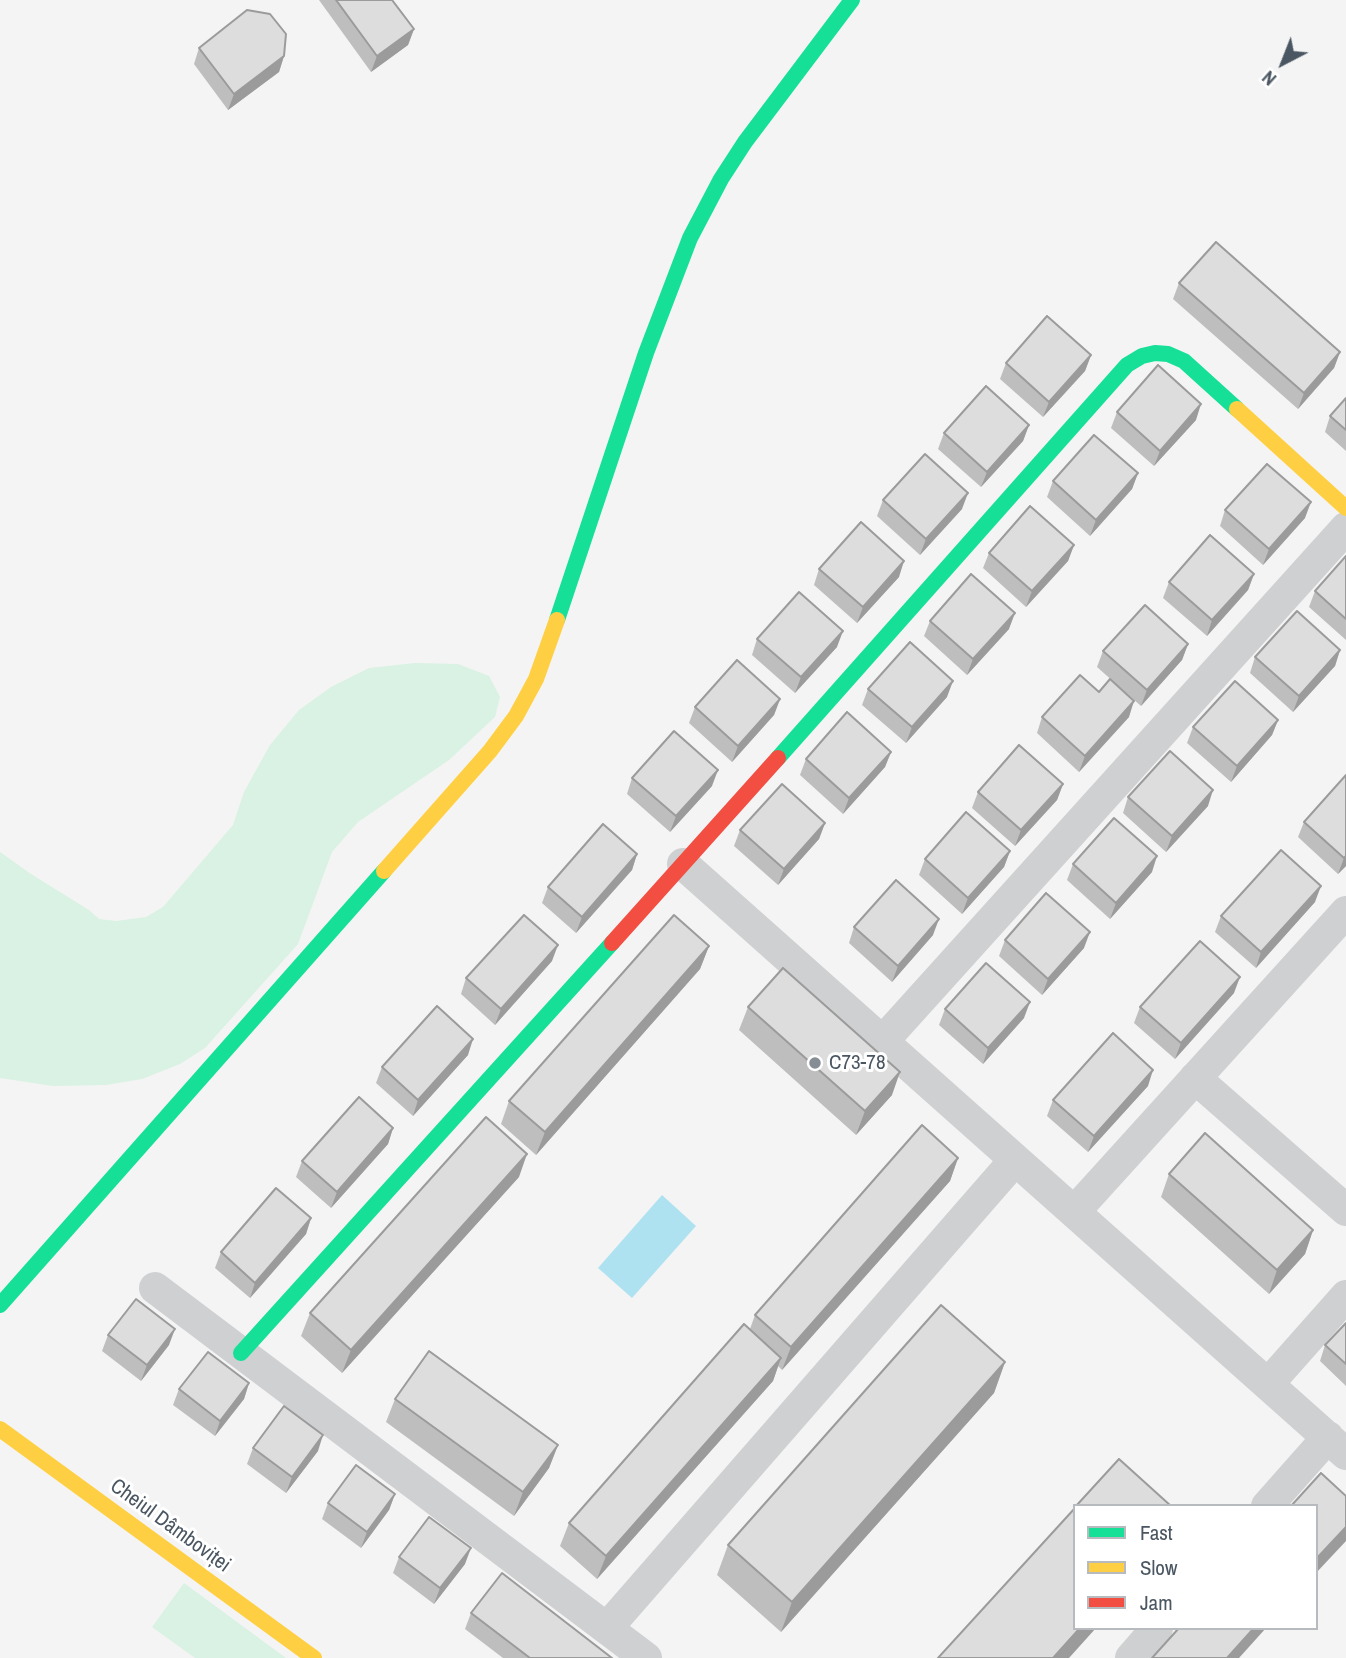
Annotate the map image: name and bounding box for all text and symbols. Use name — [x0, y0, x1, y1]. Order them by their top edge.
north arrow — [1248, 28, 1318, 98]
text: N — [1256, 65, 1282, 92]
place label: C73-78 — [829, 1050, 885, 1076]
marker: C73-78 — [807, 1055, 823, 1071]
street label: Cheiul Dâmboviței — [105, 1474, 235, 1578]
legend — [1073, 1504, 1318, 1630]
text: Fast — [1140, 1518, 1173, 1547]
text: Slow — [1140, 1553, 1177, 1582]
text: Jam — [1140, 1588, 1173, 1617]

